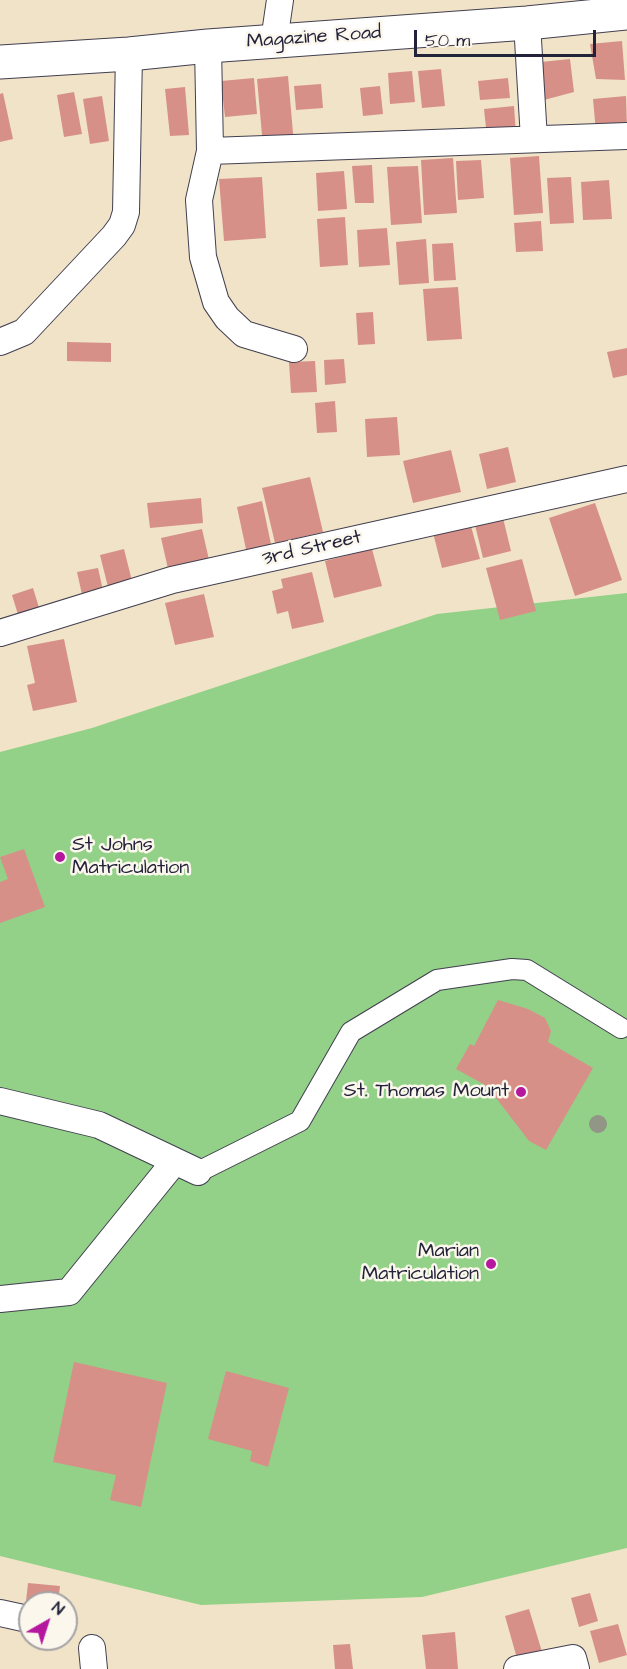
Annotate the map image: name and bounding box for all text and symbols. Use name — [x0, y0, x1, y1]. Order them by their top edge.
scale bar — [417, 18, 598, 56]
street label: Magazine Road — [246, 21, 382, 55]
text: 50 m — [425, 28, 470, 53]
street label: 3rd Street — [260, 526, 364, 572]
place label: St Johns Matriculation — [72, 834, 189, 881]
marker: St Johns Matriculation — [53, 850, 67, 864]
place label: St. Thomas Mount — [344, 1080, 509, 1104]
marker: St. Thomas Mount — [514, 1085, 528, 1099]
place label: Marian Matriculation — [362, 1240, 479, 1287]
marker: Marian Matriculation — [484, 1257, 498, 1271]
north arrow — [18, 1591, 78, 1651]
text: N — [47, 1597, 69, 1620]

